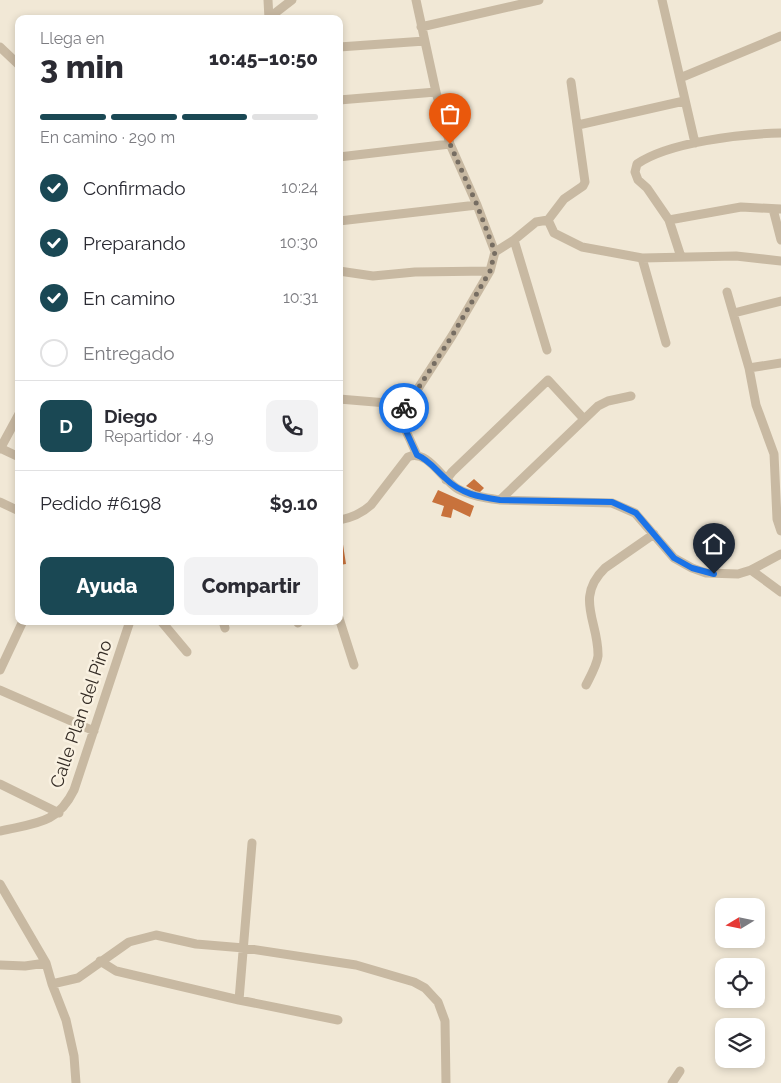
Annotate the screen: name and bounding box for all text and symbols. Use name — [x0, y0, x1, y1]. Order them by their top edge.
text: Llega en — [40, 29, 104, 48]
text: 10:45–10:50 — [209, 47, 318, 69]
text: 3 min — [40, 48, 124, 85]
pin — [429, 93, 471, 144]
icon: bag — [436, 100, 464, 128]
text: En camino · 290 m — [40, 128, 175, 147]
icon: check — [40, 174, 68, 202]
text: Confirmado — [83, 177, 186, 199]
text: 10:24 — [281, 178, 318, 197]
icon: check — [40, 229, 68, 257]
text: Preparando — [83, 232, 186, 254]
text: 10:30 — [280, 233, 318, 252]
icon: check — [40, 284, 68, 312]
text: En camino — [83, 287, 175, 309]
text: 10:31 — [283, 288, 318, 307]
text: Entregado — [83, 342, 175, 364]
courier — [379, 383, 429, 433]
icon: bike — [390, 394, 418, 422]
button: phone — [266, 400, 318, 452]
text: Diego — [104, 405, 157, 427]
text: D — [59, 415, 73, 437]
text: Repartidor · 4.9 — [104, 427, 214, 446]
text: Pedido #6198 — [40, 492, 162, 514]
text: $9.10 — [269, 492, 318, 514]
pin — [693, 523, 735, 574]
icon: home — [700, 530, 728, 558]
button: Ayuda — [40, 557, 174, 615]
button: Compartir — [184, 557, 318, 615]
street label: Calle Plan del Pino — [45, 637, 116, 791]
north arrow — [715, 898, 765, 948]
map controls — [715, 898, 765, 1068]
button: locate — [715, 958, 765, 1008]
button: layers — [715, 1018, 765, 1068]

